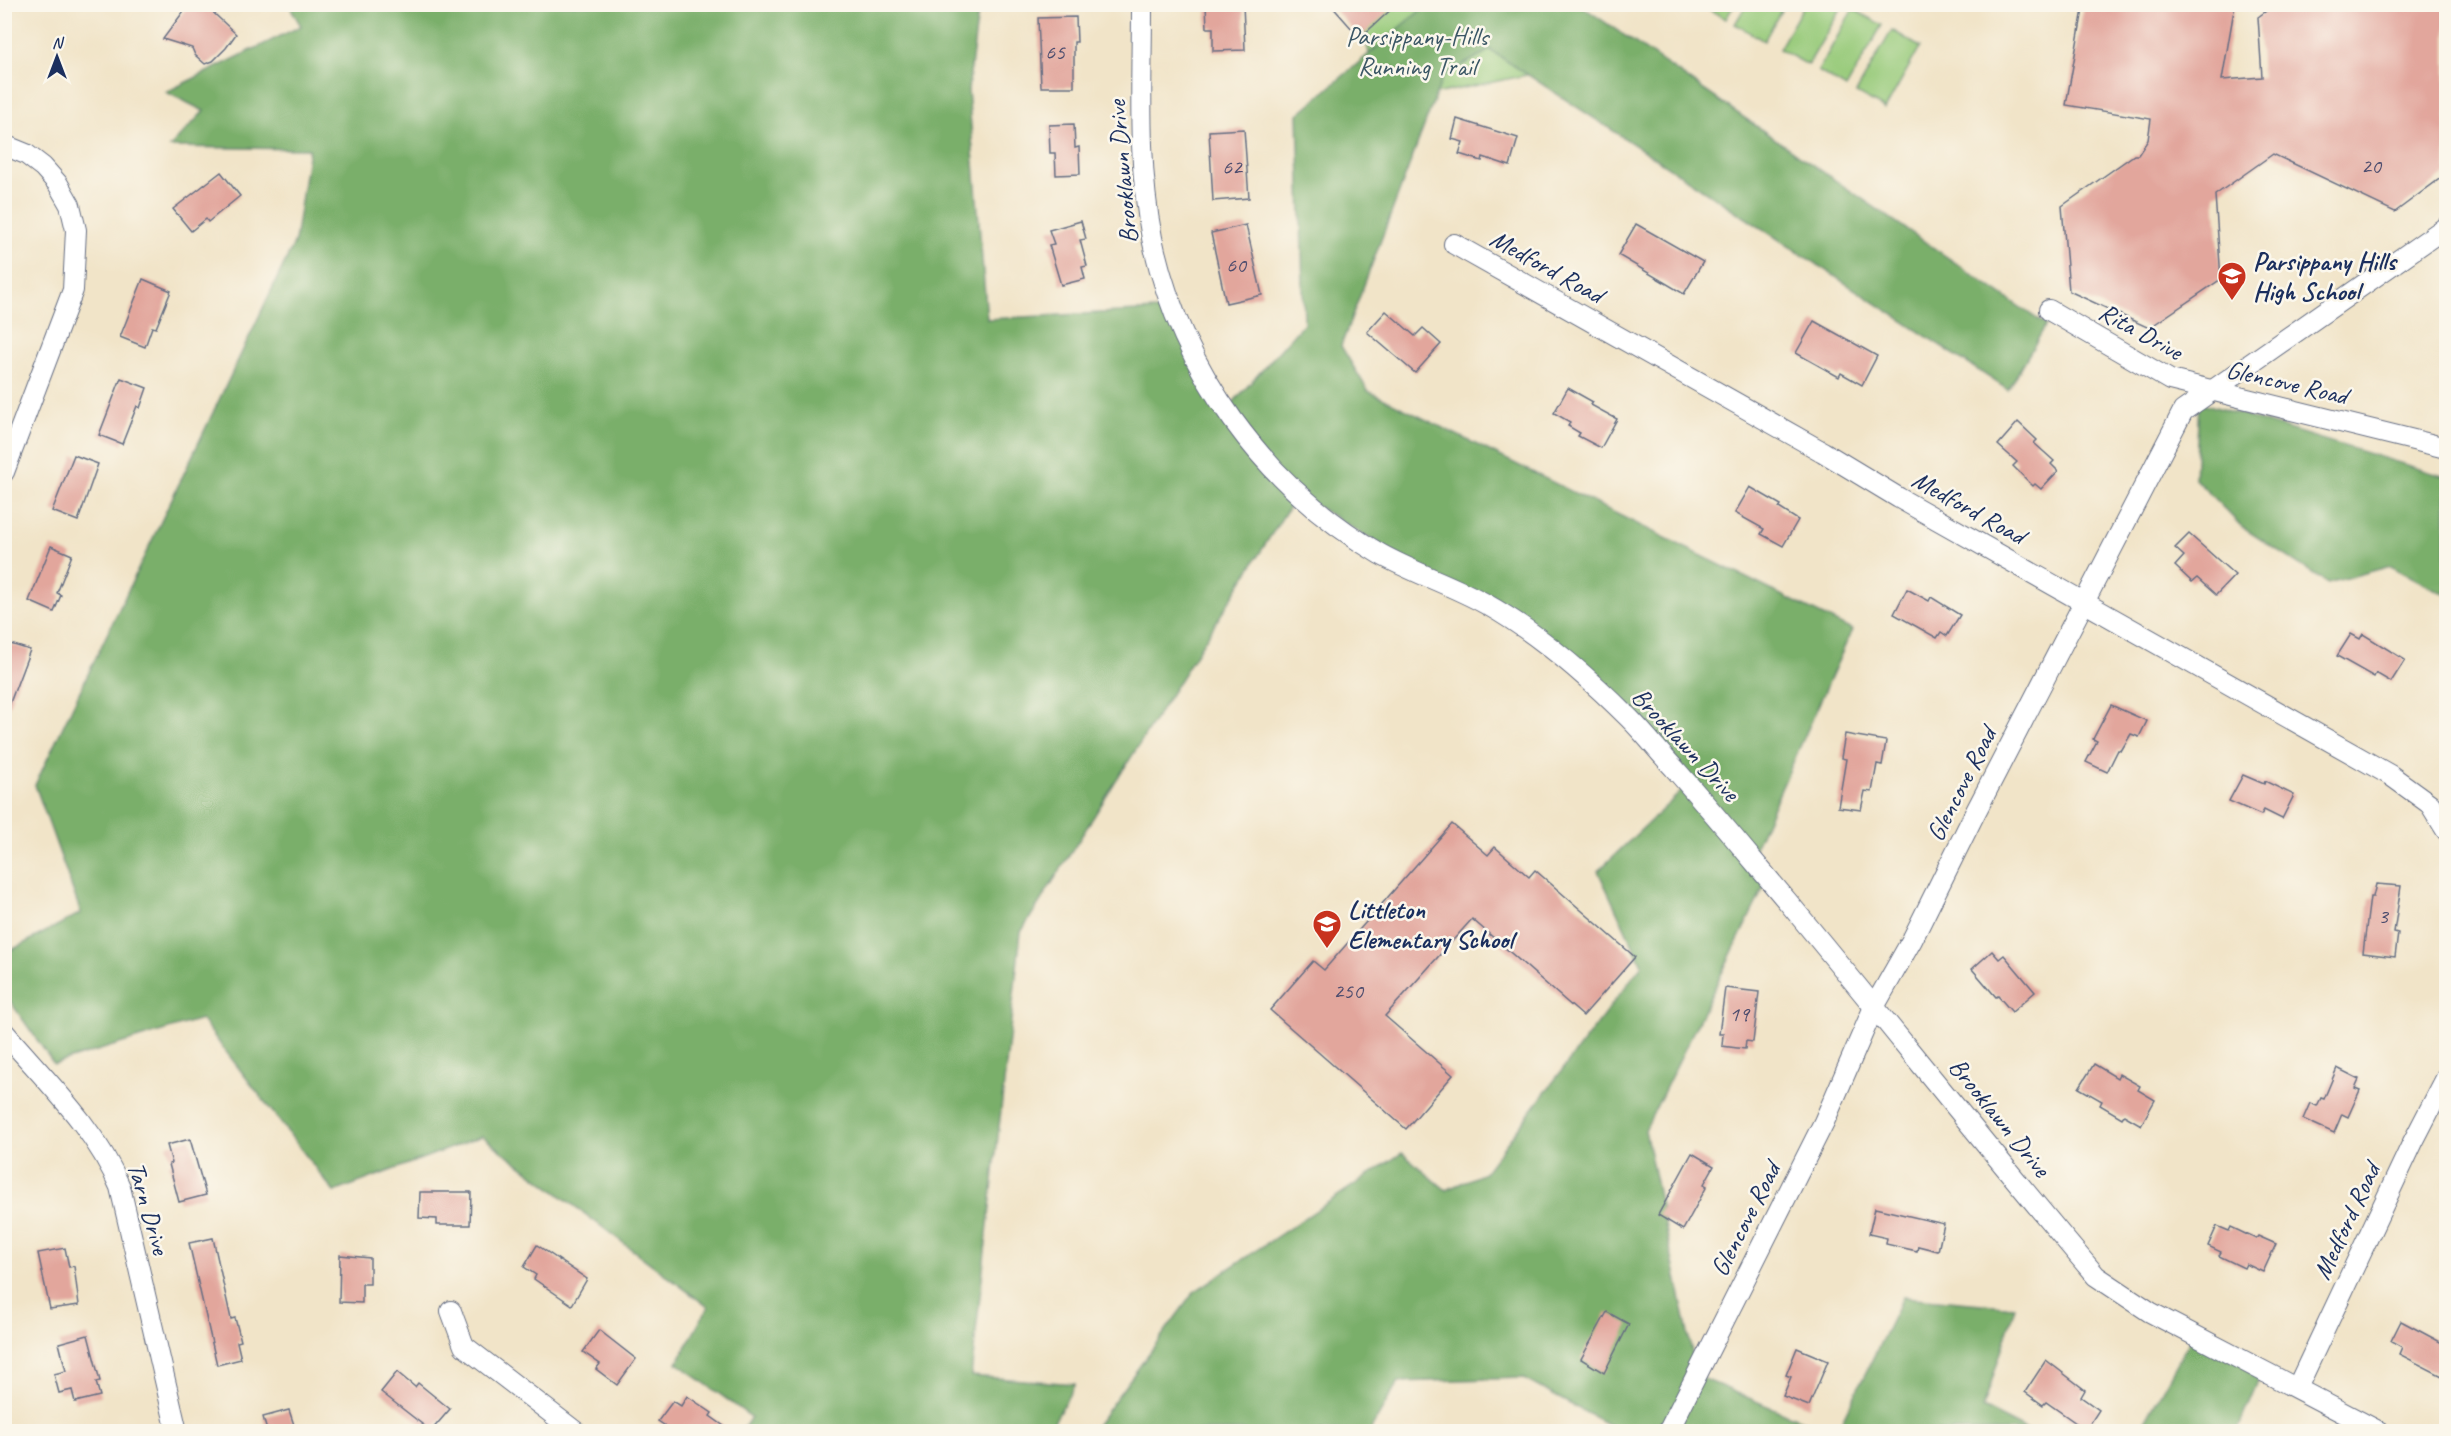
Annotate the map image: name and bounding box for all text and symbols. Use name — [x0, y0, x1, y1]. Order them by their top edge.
park label: Parsippany-Hills Running Trail — [1346, 20, 1490, 83]
north arrow — [27, 27, 87, 87]
text: N — [52, 33, 65, 53]
house number: 65 — [1045, 38, 1066, 66]
street label: Brooklawn Drive — [1100, 97, 1145, 245]
house number: 20 — [2361, 152, 2383, 180]
house number: 62 — [1222, 153, 1244, 181]
street label: Medford Road — [1484, 222, 1612, 313]
place label: Parsippany Hills High School — [2253, 245, 2398, 308]
house number: 60 — [1226, 251, 1248, 279]
school or university icon: Parsippany Hills High School — [2216, 260, 2248, 302]
street label: Rita Drive — [2093, 295, 2191, 369]
street label: Glencove Road — [2223, 353, 2354, 413]
street label: Medford Road — [1906, 463, 2034, 554]
street label: Brooklawn Drive — [1625, 681, 1748, 809]
street label: Glencove Road — [1919, 718, 2006, 847]
place label: Littleton Elementary School — [1348, 893, 1518, 956]
house number: 3 — [2378, 902, 2390, 930]
school or university icon: Littleton Elementary School — [1311, 908, 1343, 950]
house number: 250 — [1333, 977, 1365, 1005]
house number: 19 — [1729, 1000, 1751, 1028]
street label: Brooklawn Drive — [1942, 1051, 2059, 1185]
street label: Glencove Road — [1703, 1153, 1790, 1282]
street label: Medford Road — [2305, 1154, 2389, 1285]
street label: Tarn Drive — [120, 1158, 178, 1260]

